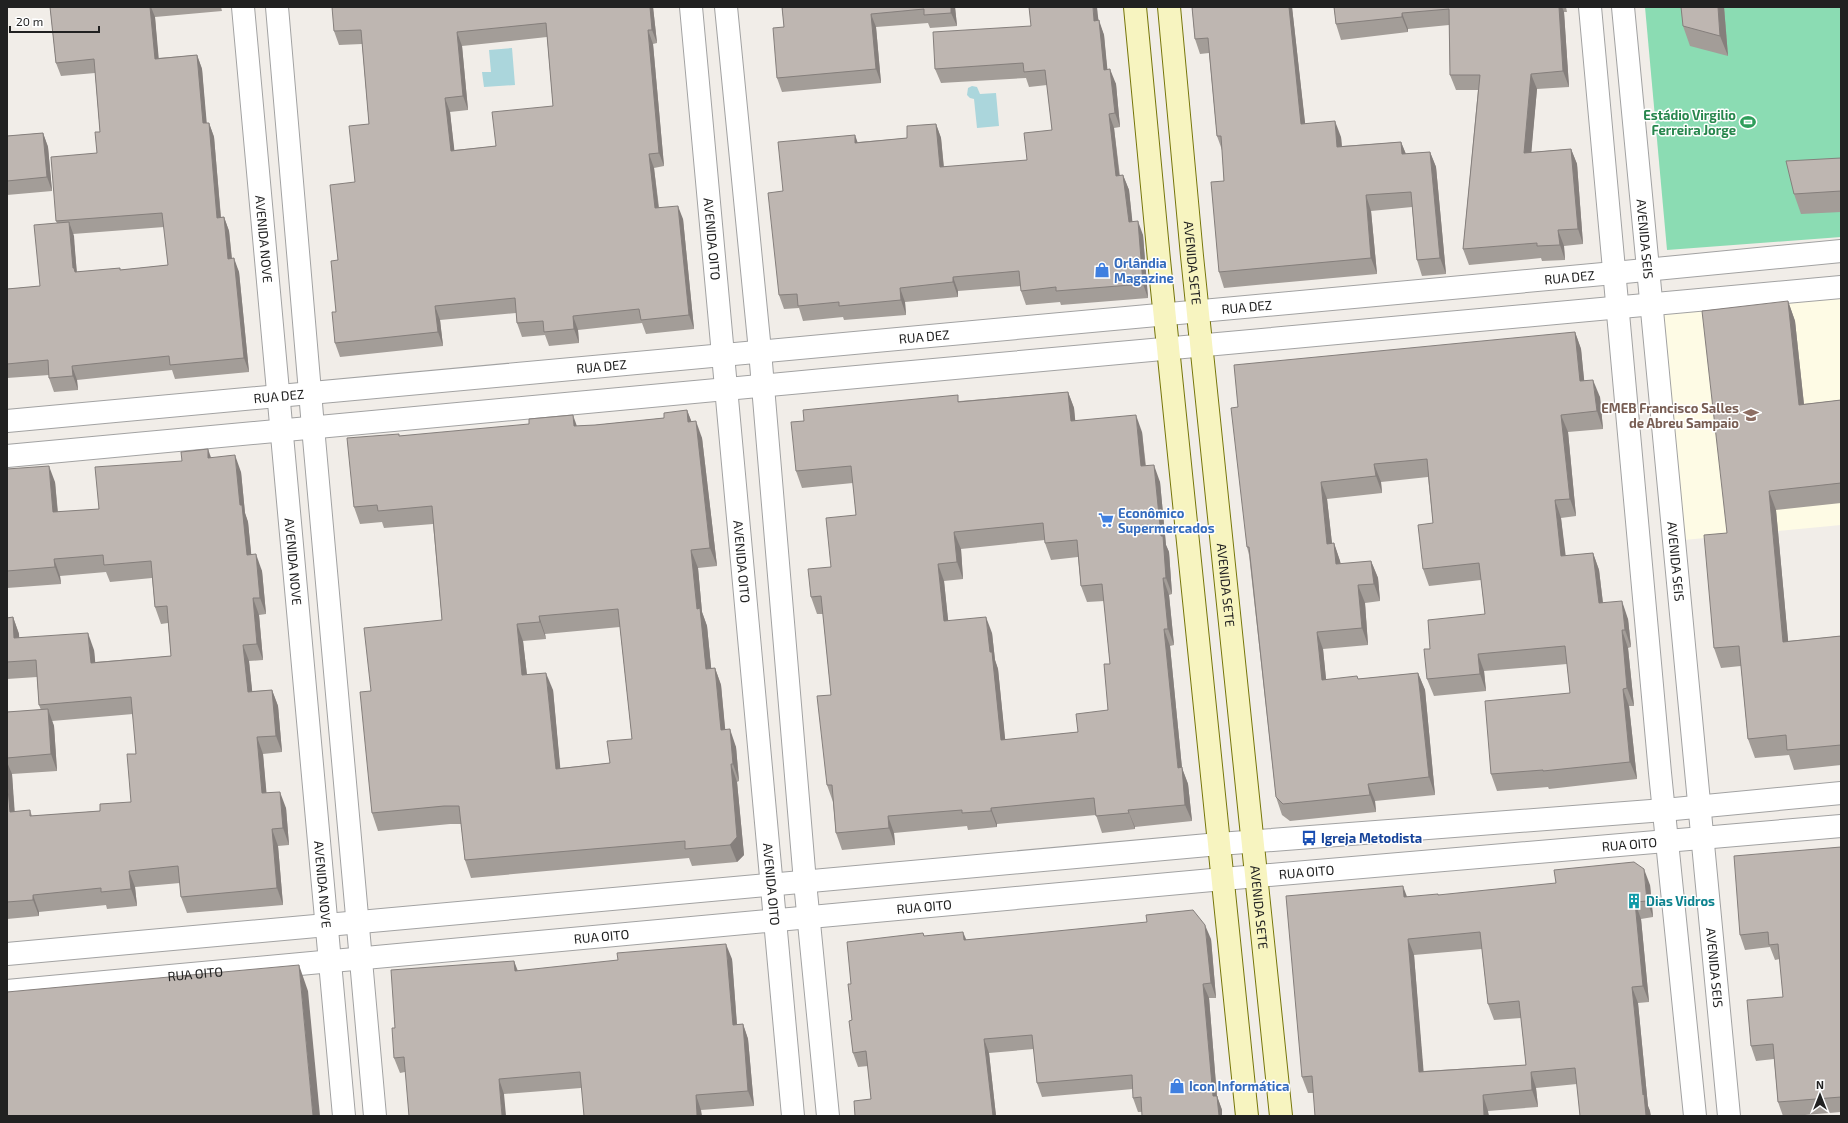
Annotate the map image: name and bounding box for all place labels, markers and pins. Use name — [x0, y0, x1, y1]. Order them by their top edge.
place label: Estádio Virgilio Ferreira Jorge — [1643, 107, 1736, 138]
sports icon: Estádio Virgilio Ferreira Jorge — [1739, 113, 1757, 131]
place label: Orlândia Magazine — [1114, 255, 1174, 286]
shop icon: Orlândia Magazine — [1093, 261, 1111, 279]
place label: EMEB Francisco Salles de Abreu Sampaio — [1601, 400, 1739, 431]
school or university icon: EMEB Francisco Salles de Abreu Sampaio — [1742, 406, 1760, 424]
place label: Econômico Supermercados — [1118, 505, 1215, 536]
supermarket icon: Econômico Supermercados — [1097, 511, 1115, 529]
bus stop icon: Igreja Metodista — [1300, 829, 1318, 847]
place label: Igreja Metodista — [1321, 830, 1422, 846]
building icon: Dias Vidros — [1625, 892, 1643, 910]
place label: Dias Vidros — [1646, 893, 1715, 909]
shop icon: Icon Informática — [1168, 1077, 1186, 1095]
place label: Icon Informática — [1189, 1078, 1289, 1094]

